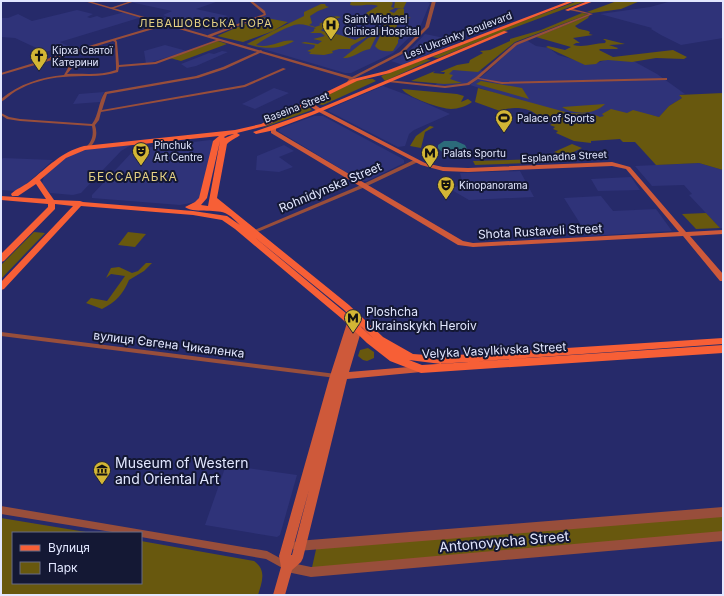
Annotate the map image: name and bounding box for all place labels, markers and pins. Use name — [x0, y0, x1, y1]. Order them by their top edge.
place label: Saint Michael Clinical Hospital — [344, 13, 420, 37]
hospital icon: Saint Michael Clinical Hospital — [321, 15, 341, 40]
place label: Кірха Святої Катерини — [52, 44, 113, 68]
church icon: Кірха Святої Катерини — [29, 46, 49, 71]
sports icon: Palace of Sports — [494, 108, 514, 133]
place label: Palace of Sports — [517, 112, 595, 124]
place label: Pinchuk Art Centre — [154, 139, 203, 163]
theatre icon: Pinchuk Art Centre — [131, 141, 151, 166]
metro station icon: Palats Sportu — [420, 143, 440, 168]
place label: Palats Sportu — [443, 147, 506, 159]
theatre icon: Kinopanorama — [436, 175, 456, 200]
place label: Kinopanorama — [459, 179, 528, 191]
place label: Ploshcha Ukrainskykh Heroiv — [366, 304, 477, 333]
metro station icon: Ploshcha Ukrainskykh Heroiv — [343, 308, 363, 333]
place label: Museum of Western and Oriental Art — [115, 454, 248, 487]
museum icon: Museum of Western and Oriental Art — [92, 460, 112, 485]

